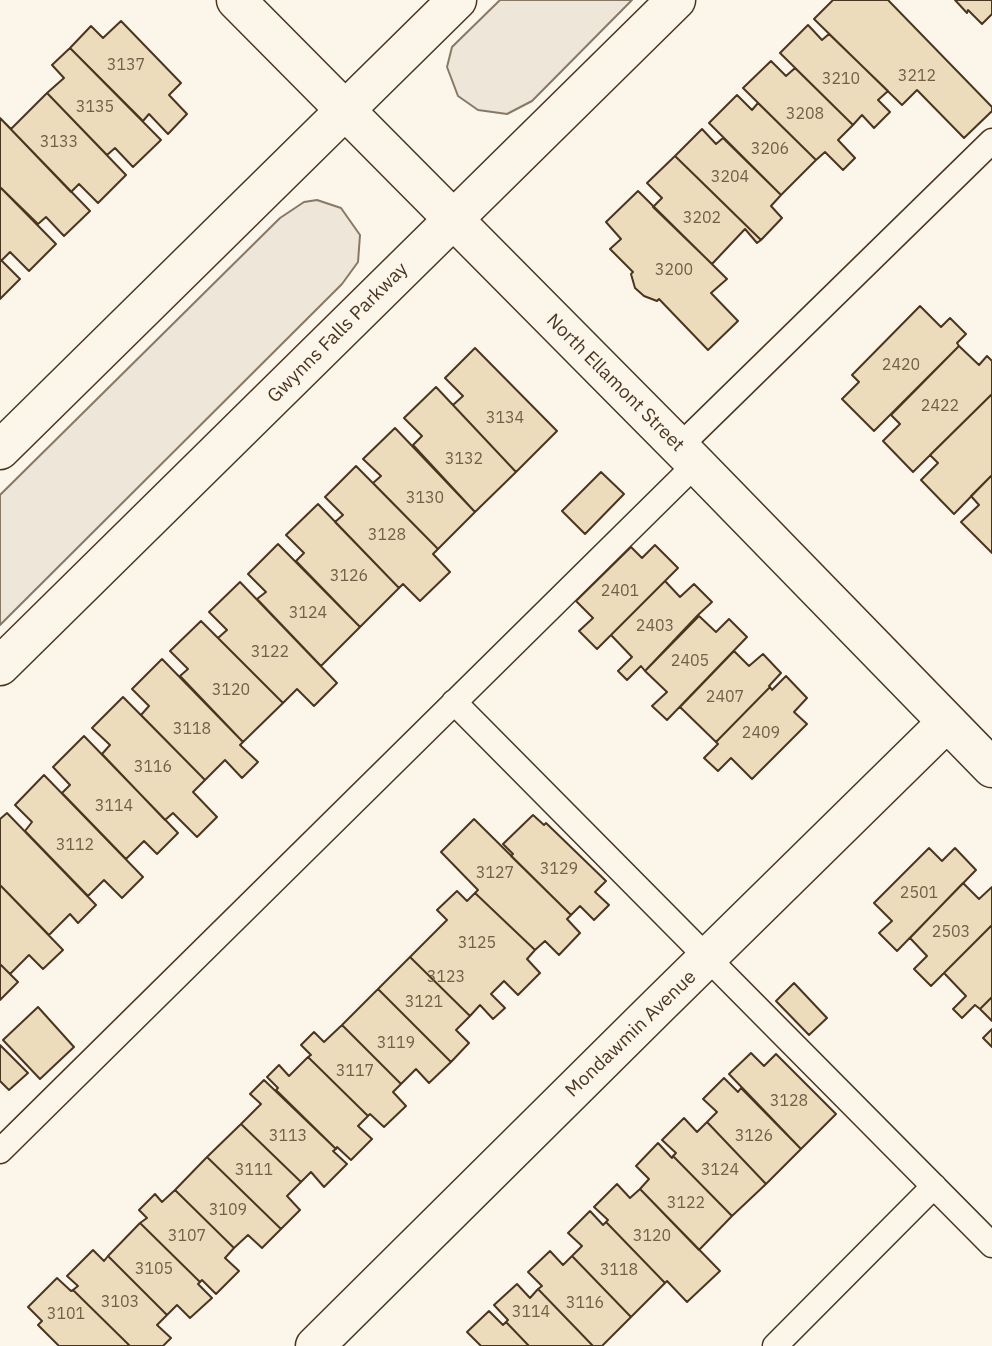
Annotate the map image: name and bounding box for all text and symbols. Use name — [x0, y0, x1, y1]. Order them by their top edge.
house number: 3137 — [107, 55, 145, 75]
house number: 3212 — [898, 66, 936, 86]
house number: 3210 — [822, 69, 860, 89]
house number: 3135 — [76, 97, 114, 117]
house number: 3208 — [786, 104, 824, 124]
house number: 3133 — [40, 132, 78, 152]
house number: 3206 — [751, 139, 789, 159]
house number: 3204 — [711, 167, 749, 187]
house number: 3202 — [683, 208, 721, 228]
street label: Gwynns Falls Parkway — [263, 258, 413, 408]
house number: 3200 — [655, 260, 693, 280]
street label: North Ellamont Street — [541, 309, 689, 457]
house number: 2420 — [882, 355, 920, 375]
house number: 2422 — [921, 396, 959, 416]
house number: 3134 — [486, 408, 524, 428]
house number: 3132 — [445, 449, 483, 469]
house number: 3130 — [406, 488, 444, 508]
house number: 3128 — [368, 525, 406, 545]
house number: 3126 — [330, 566, 368, 586]
house number: 2401 — [601, 581, 639, 601]
house number: 3124 — [289, 603, 327, 623]
house number: 2403 — [636, 616, 674, 636]
house number: 3122 — [251, 642, 289, 662]
house number: 2405 — [671, 651, 709, 671]
house number: 3120 — [212, 680, 250, 700]
house number: 2407 — [706, 687, 744, 707]
house number: 3118 — [173, 719, 211, 739]
house number: 2409 — [742, 723, 780, 743]
house number: 3116 — [134, 757, 172, 777]
house number: 3114 — [95, 796, 133, 816]
house number: 3112 — [56, 835, 94, 855]
house number: 3129 — [540, 859, 578, 879]
house number: 3127 — [476, 863, 514, 883]
house number: 2501 — [900, 883, 938, 903]
house number: 2503 — [932, 922, 970, 942]
house number: 3125 — [458, 933, 496, 953]
street label: Mondawmin Avenue — [561, 966, 701, 1102]
house number: 3123 — [427, 967, 465, 987]
house number: 3121 — [405, 992, 443, 1012]
house number: 3119 — [377, 1033, 415, 1053]
house number: 3117 — [336, 1061, 374, 1081]
house number: 3128 — [770, 1091, 808, 1111]
house number: 3113 — [269, 1126, 307, 1146]
house number: 3126 — [735, 1126, 773, 1146]
house number: 3111 — [235, 1160, 273, 1180]
house number: 3124 — [701, 1160, 739, 1180]
house number: 3122 — [667, 1193, 705, 1213]
house number: 3109 — [209, 1200, 247, 1220]
house number: 3107 — [168, 1226, 206, 1246]
house number: 3120 — [633, 1226, 671, 1246]
house number: 3105 — [135, 1259, 173, 1279]
house number: 3118 — [600, 1260, 638, 1280]
house number: 3103 — [101, 1292, 139, 1312]
house number: 3116 — [566, 1293, 604, 1313]
house number: 3114 — [512, 1302, 550, 1322]
house number: 3101 — [47, 1304, 85, 1324]

